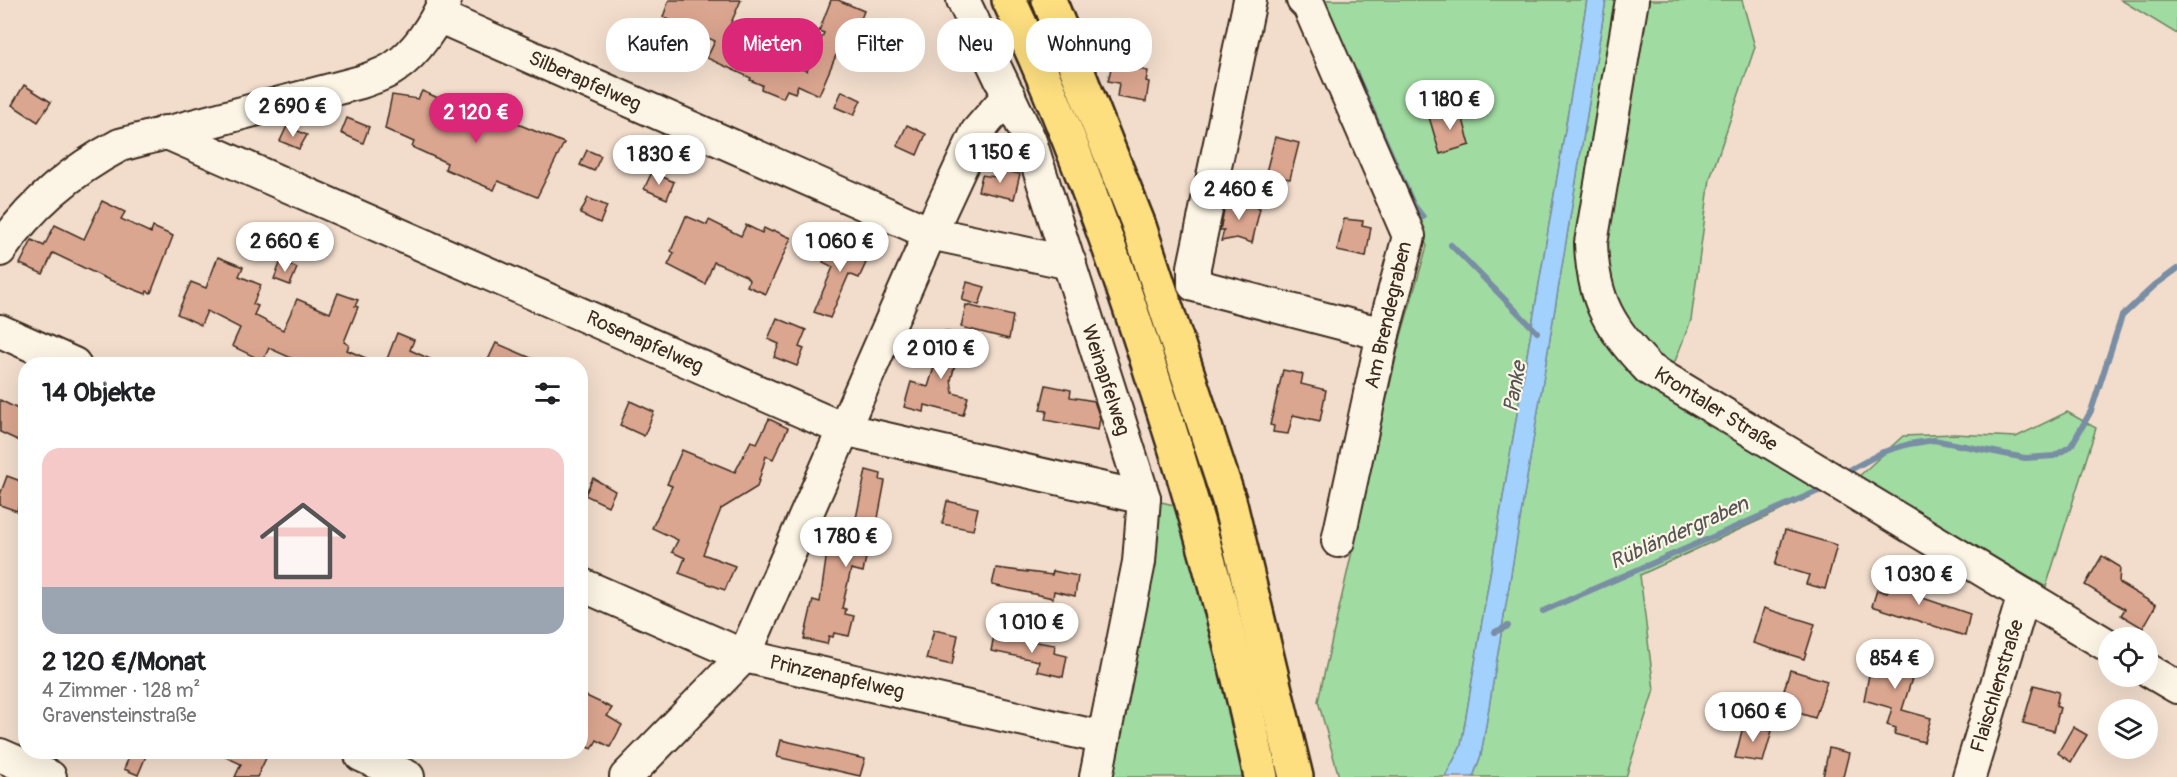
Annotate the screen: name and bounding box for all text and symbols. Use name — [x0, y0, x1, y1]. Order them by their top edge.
chip: Kaufen — [606, 18, 710, 72]
chip: Mieten — [722, 18, 823, 72]
chip: Filter — [835, 18, 925, 72]
chip: Neu — [937, 18, 1014, 72]
chip: Wohnung — [1026, 18, 1152, 72]
street label: Silberapfelweg — [525, 45, 645, 117]
pin: 1 180 € — [1395, 80, 1505, 131]
pin: 2 690 € — [238, 87, 348, 138]
text: 1 180 € — [1419, 87, 1481, 112]
pin: 2 120 € — [421, 93, 531, 144]
text: 2 690 € — [259, 94, 327, 119]
text: 2 120 € — [443, 100, 509, 125]
pin: 1 150 € — [945, 133, 1055, 184]
pin: 1 830 € — [604, 135, 714, 186]
text: 1 150 € — [969, 140, 1031, 165]
text: 1 830 € — [627, 142, 691, 167]
pin: 2 460 € — [1184, 170, 1294, 221]
text: 2 460 € — [1204, 177, 1274, 202]
pin: 2 660 € — [230, 222, 340, 273]
pin: 1 060 € — [785, 222, 895, 273]
text: 2 660 € — [250, 229, 320, 254]
text: 1 060 € — [806, 229, 874, 254]
street label: Am Brendegraben — [1359, 239, 1417, 391]
street label: Rosenapfelweg — [582, 305, 708, 379]
street label: Weinapfelweg — [1076, 321, 1136, 439]
pin: 2 010 € — [886, 329, 996, 380]
text: 2 010 € — [907, 336, 975, 361]
water label: Panke — [1497, 357, 1533, 414]
street label: Krontaler Straße — [1650, 361, 1782, 457]
text: 14 Objekte — [42, 377, 155, 409]
icon: filters — [531, 377, 564, 410]
icon: home — [249, 487, 357, 595]
water label: Rübländergraben — [1606, 490, 1753, 576]
pin: 1 780 € — [791, 517, 901, 568]
text: 1 780 € — [814, 524, 878, 549]
pin: 1 030 € — [1864, 555, 1974, 606]
text: 1 030 € — [1885, 562, 1953, 587]
pin: 1 010 € — [977, 603, 1087, 654]
text: 1 010 € — [1000, 610, 1064, 635]
street label: Flaischlenstraße — [1965, 616, 2029, 755]
map controls — [2098, 627, 2158, 759]
button: locate — [2098, 627, 2158, 687]
pin: 854 € — [1853, 639, 1937, 690]
text: 2 120 €/Monat — [42, 646, 206, 678]
text: 854 € — [1870, 646, 1920, 671]
street label: Prinzenapfelweg — [767, 649, 907, 705]
text: 4 Zimmer · 128 m² — [42, 678, 200, 703]
pin: 1 060 € — [1698, 692, 1808, 743]
text: 1 060 € — [1719, 699, 1787, 724]
button: layers — [2098, 699, 2158, 759]
text: Gravensteinstraße — [42, 703, 196, 728]

